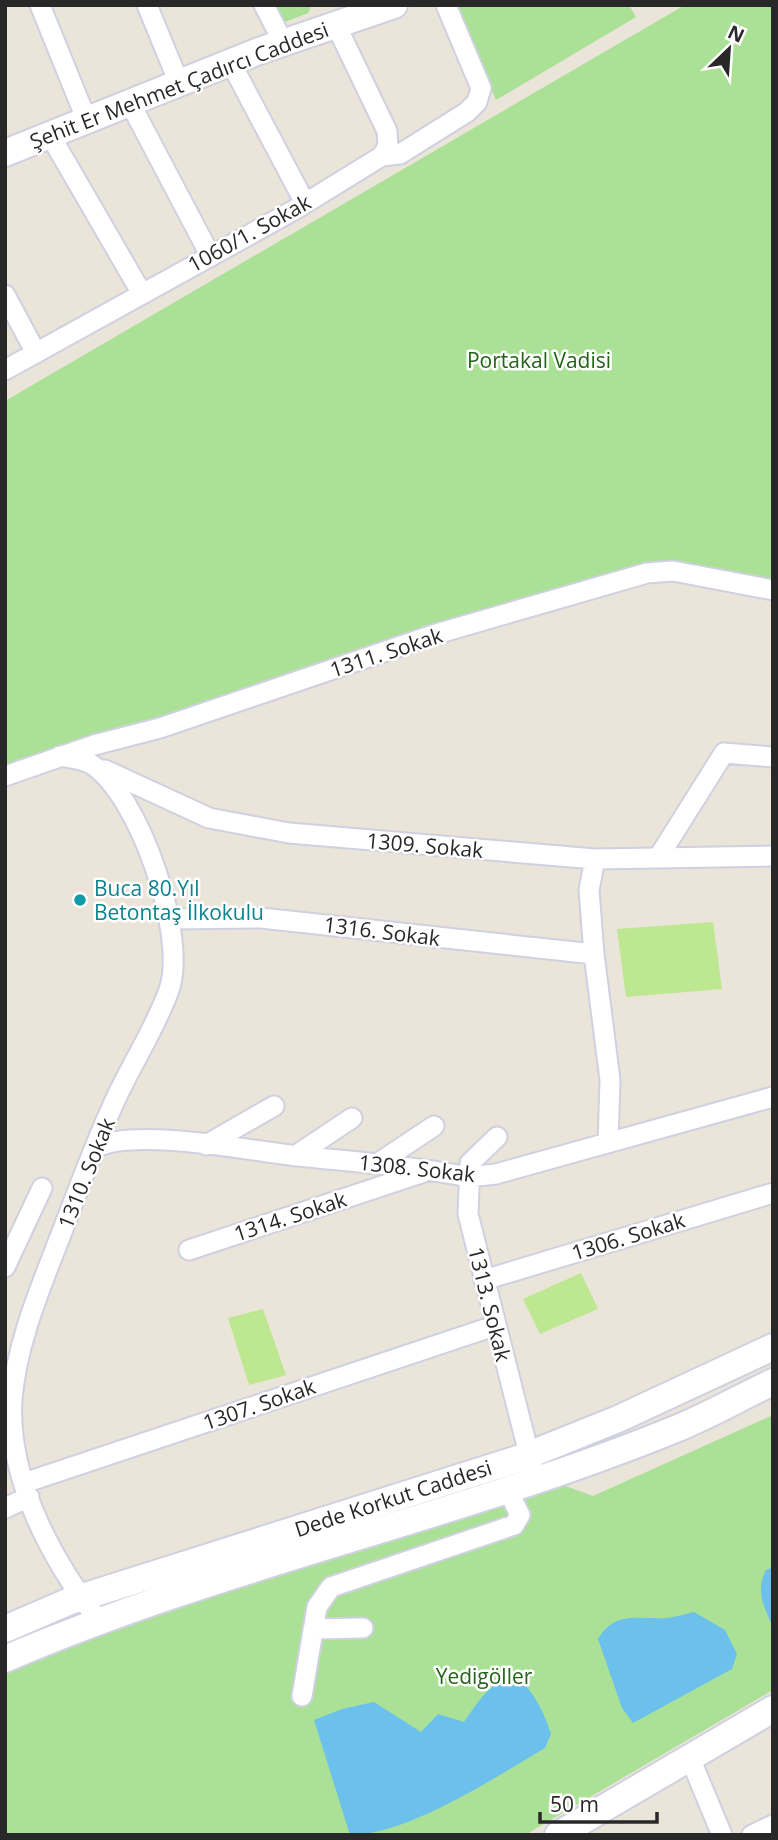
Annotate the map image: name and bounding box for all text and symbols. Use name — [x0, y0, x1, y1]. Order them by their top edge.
north arrow — [694, 14, 764, 84]
street label: Şehit Er Mehmet Çadırcı Caddesi — [26, 15, 332, 155]
text: N — [724, 19, 749, 49]
street label: 1060/1. Sokak — [182, 188, 316, 278]
park label: Portakal Vadisi — [467, 346, 611, 374]
street label: 1311. Sokak — [326, 621, 446, 683]
street label: 1309. Sokak — [366, 826, 484, 864]
place label: Buca 80.Yıl Betontaş İlkokulu — [94, 874, 264, 926]
marker: Buca 80.Yıl Betontaş İlkokulu — [72, 892, 88, 908]
street label: 1316. Sokak — [322, 910, 442, 952]
street label: 1310. Sokak — [51, 1114, 121, 1232]
street label: 1308. Sokak — [357, 1148, 477, 1188]
street label: 1314. Sokak — [230, 1185, 350, 1247]
street label: 1306. Sokak — [568, 1206, 688, 1266]
street label: 1313. Sokak — [462, 1244, 518, 1364]
street label: 1307. Sokak — [199, 1372, 319, 1436]
street label: Dede Korkut Caddesi — [291, 1453, 495, 1543]
park label: Yedigöller — [436, 1662, 533, 1690]
scale bar — [540, 1780, 657, 1824]
text: 50 m — [550, 1790, 599, 1818]

